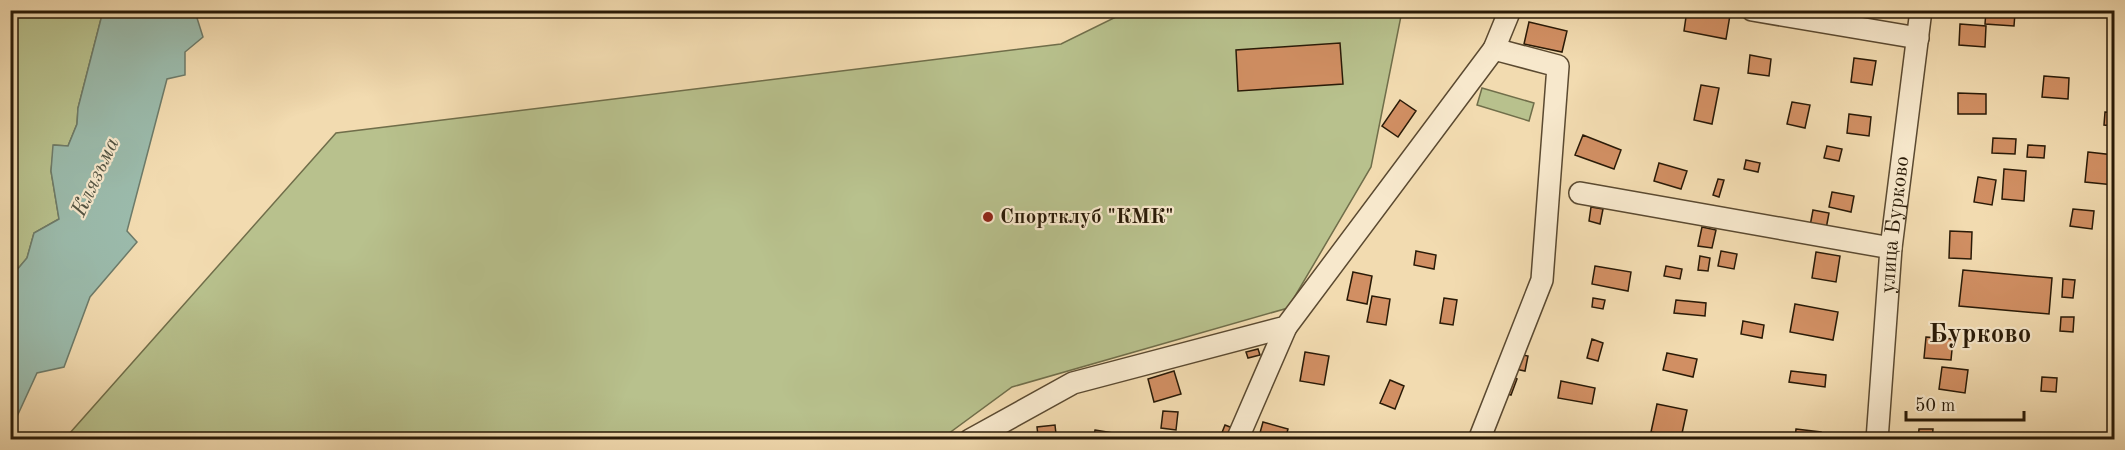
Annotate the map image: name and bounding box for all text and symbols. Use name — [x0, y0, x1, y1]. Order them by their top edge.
water label: Клязьма — [68, 134, 124, 221]
street label: улица Бурково — [1877, 155, 1913, 294]
place label: Спортклуб "КМК" — [1000, 207, 1174, 228]
marker: Спортклуб "КМК" — [981, 210, 995, 224]
district label: Бурково — [1929, 321, 2031, 348]
scale bar — [1906, 384, 2024, 422]
text: 50 m — [1915, 397, 1955, 415]

